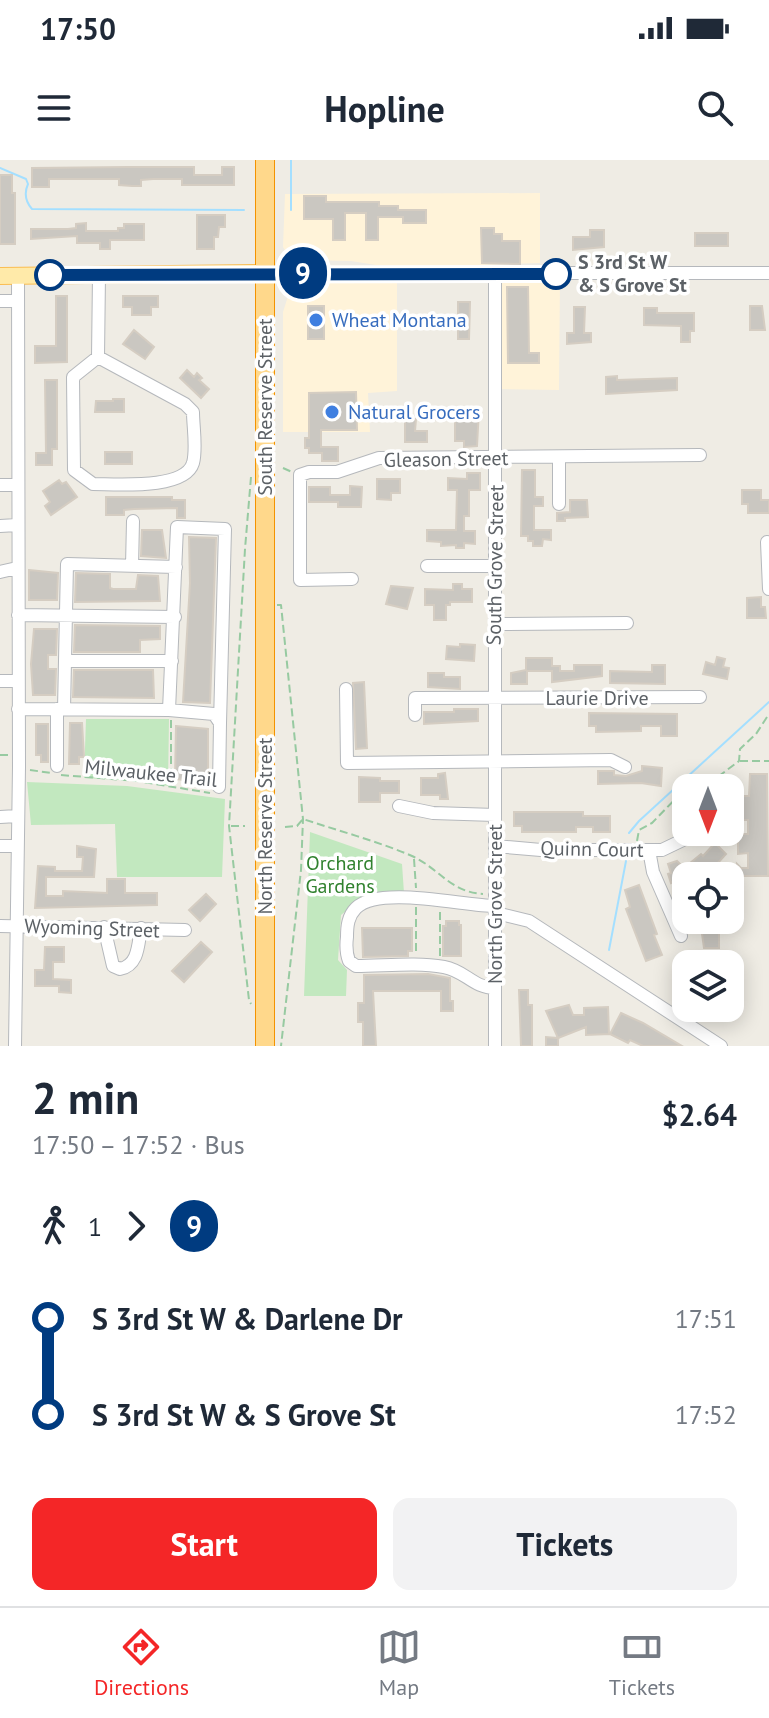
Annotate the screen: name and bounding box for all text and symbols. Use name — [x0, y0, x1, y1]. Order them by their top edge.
text: 17:50 — [40, 9, 116, 48]
text: Hopline — [324, 85, 445, 132]
icon: menu — [32, 86, 76, 130]
icon: search — [693, 86, 737, 130]
line badge: 9 — [277, 247, 329, 299]
place label: S 3rd St W & S Grove St — [578, 249, 687, 298]
text: 9 — [295, 254, 311, 291]
marker: S 3rd St W & S Grove St — [541, 259, 571, 289]
unlabelled marker — [35, 260, 65, 290]
place label: Wheat Montana — [332, 307, 467, 333]
marker: Wheat Montana — [307, 311, 325, 329]
street label: South Reserve Street — [252, 318, 278, 496]
place label: Natural Grocers — [348, 399, 481, 425]
marker: Natural Grocers — [323, 403, 341, 421]
street label: Gleason Street — [383, 445, 509, 473]
street label: South Grove Street — [481, 484, 509, 646]
street label: Laurie Drive — [545, 685, 649, 711]
street label: North Reserve Street — [252, 737, 278, 915]
street label: Milwaukee Trail — [83, 753, 219, 793]
north arrow — [672, 774, 744, 846]
map controls — [672, 774, 744, 1022]
street label: North Grove Street — [482, 824, 508, 984]
street label: Quinn Court — [540, 835, 644, 863]
park label: Orchard Gardens — [305, 850, 375, 899]
button: locate — [672, 862, 744, 934]
street label: Wyoming Street — [24, 913, 161, 943]
button: layers — [672, 950, 744, 1022]
text: 2 min — [32, 1069, 139, 1126]
text: $2.64 — [662, 1095, 737, 1134]
text: 17:50 – 17:52 · Bus — [32, 1128, 245, 1161]
icon: walk — [32, 1204, 76, 1248]
icon: forward — [114, 1204, 158, 1248]
text: 9 — [186, 1207, 202, 1244]
text: 1 — [88, 1210, 102, 1243]
text: S 3rd St W & Darlene Dr — [92, 1299, 403, 1338]
text: 17:51 — [675, 1302, 737, 1335]
text: S 3rd St W & S Grove St — [92, 1395, 396, 1434]
text: 17:52 — [675, 1398, 737, 1431]
button: Start — [32, 1498, 377, 1590]
button: Tickets — [393, 1498, 737, 1590]
tab: Directions — [94, 1625, 189, 1701]
tab: Map — [377, 1625, 421, 1701]
tab: Tickets — [609, 1625, 675, 1701]

